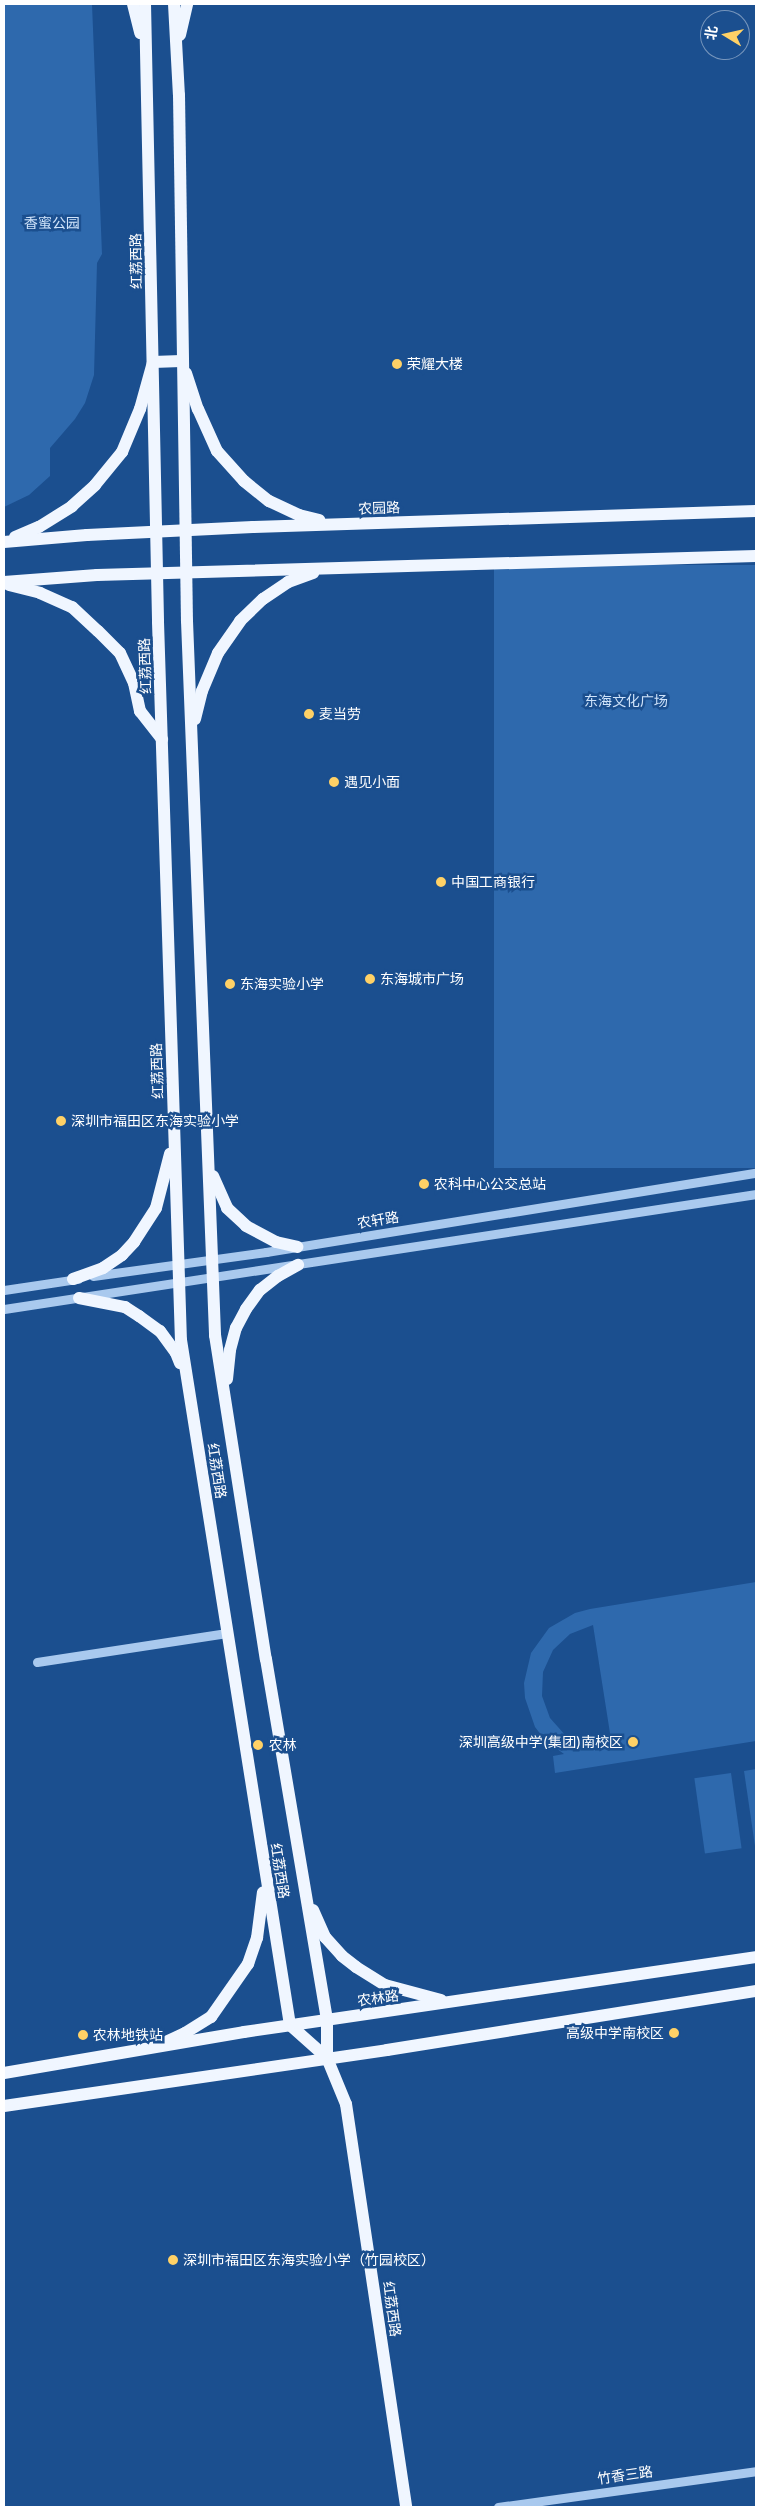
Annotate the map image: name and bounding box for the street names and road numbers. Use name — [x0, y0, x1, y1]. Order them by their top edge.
street label: 红荔西路 — [127, 233, 145, 289]
street label: 农园路 — [358, 499, 400, 517]
street label: 红荔西路 — [136, 638, 154, 694]
street label: 红荔西路 — [148, 1043, 166, 1099]
street label: 农轩路 — [356, 1208, 400, 1232]
street label: 红荔西路 — [204, 1442, 230, 1500]
street label: 红荔西路 — [267, 1842, 293, 1900]
street label: 农林路 — [356, 1987, 400, 2009]
street label: 红荔西路 — [380, 2280, 404, 2338]
street label: 竹香三路 — [596, 2463, 654, 2487]

